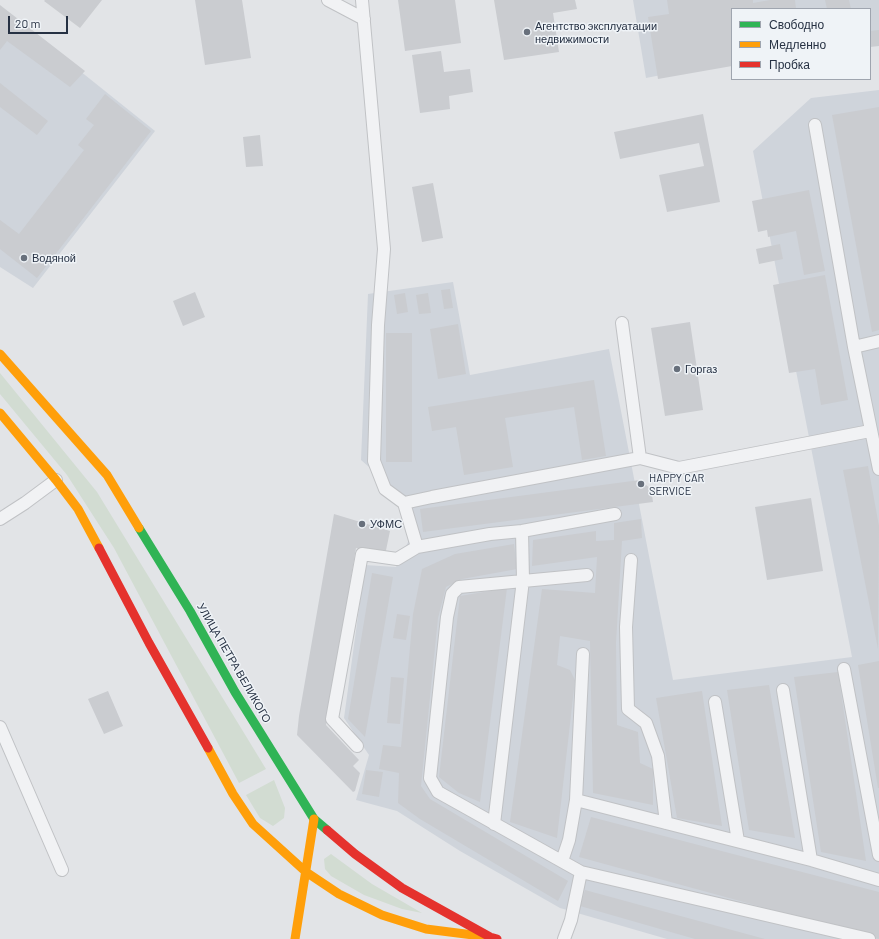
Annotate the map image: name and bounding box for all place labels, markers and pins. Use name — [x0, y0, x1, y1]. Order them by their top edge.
place label: Агентство эксплуатации недвижимости — [535, 19, 657, 45]
marker: Агентство эксплуатации недвижимости — [522, 27, 532, 37]
place label: Водяной — [32, 251, 76, 265]
marker: Водяной — [19, 253, 29, 263]
place label: Горгаз — [685, 362, 717, 376]
marker: Горгаз — [672, 364, 682, 374]
place label: HAPPY CAR SERVICE — [649, 471, 704, 497]
marker: HAPPY CAR SERVICE — [636, 479, 646, 489]
place label: УФМС — [370, 517, 402, 531]
marker: УФМС — [357, 519, 367, 529]

